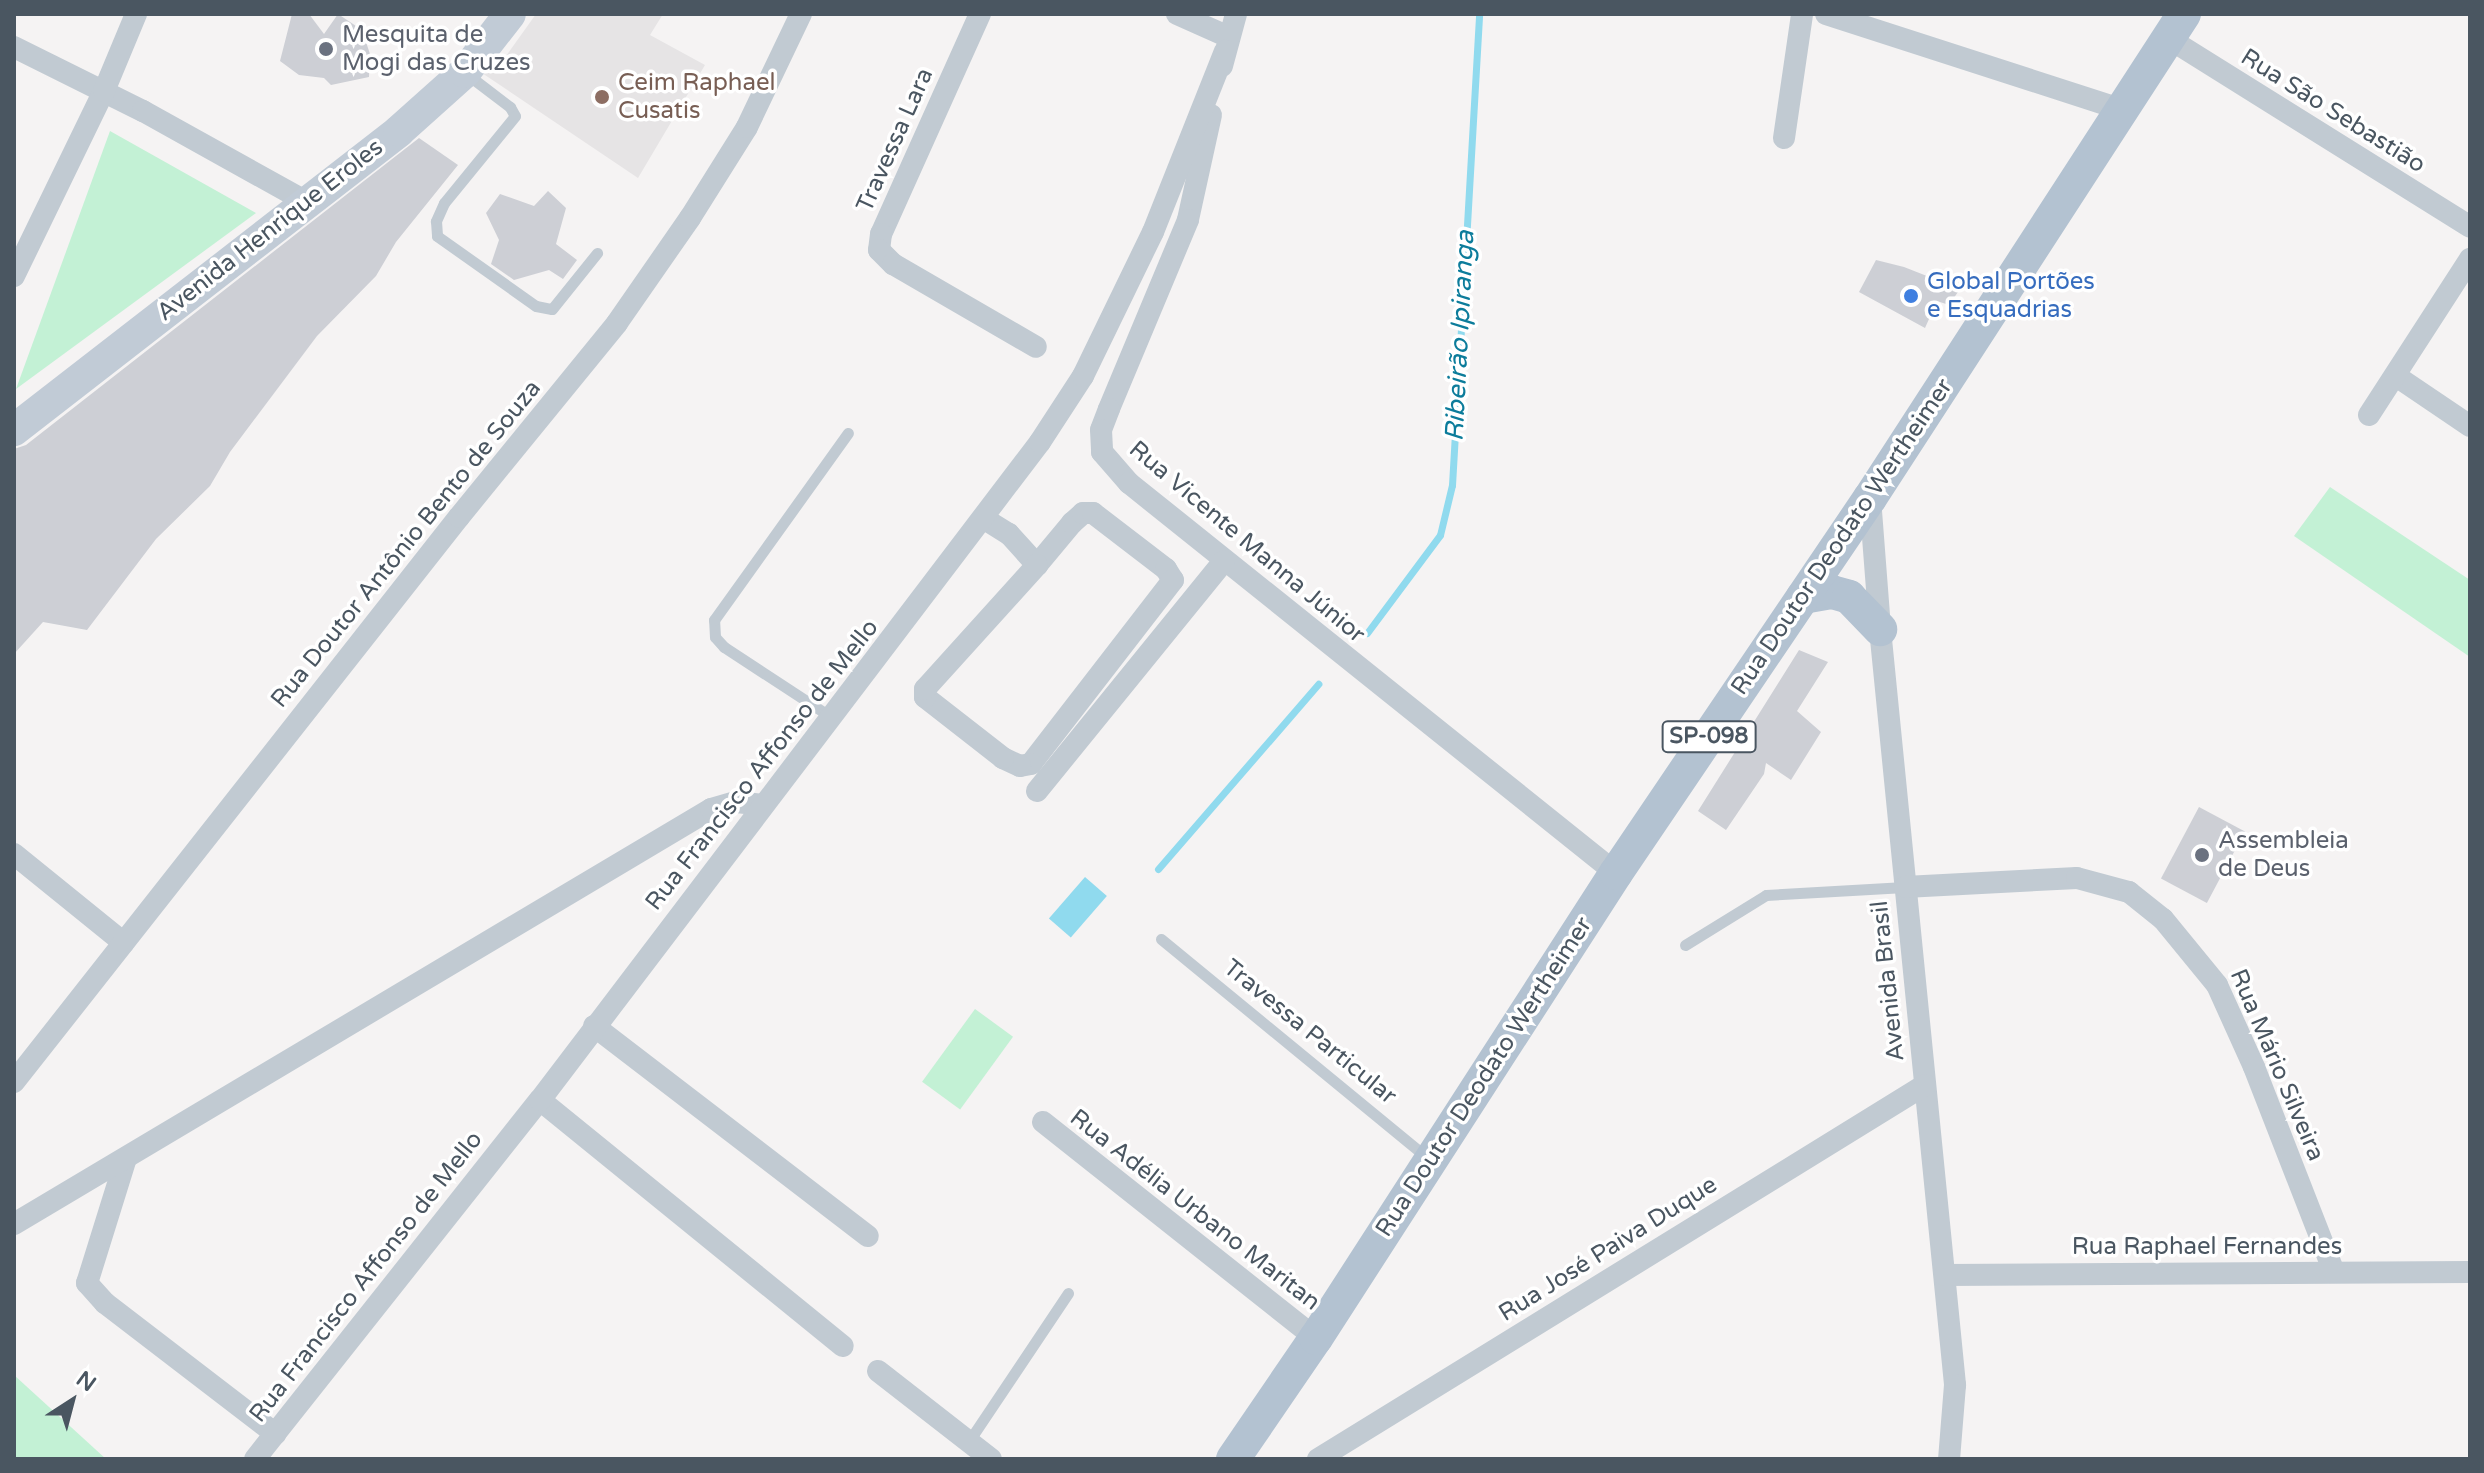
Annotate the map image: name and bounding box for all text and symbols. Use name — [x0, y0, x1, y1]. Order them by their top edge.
place label: Mesquita de Mogi das Cruzes — [342, 21, 531, 77]
marker: Mesquita de Mogi das Cruzes — [317, 40, 335, 58]
street label: Rua São Sebastião — [2235, 43, 2431, 179]
street label: Travessa Lara — [850, 64, 940, 216]
place label: Ceim Raphael Cusatis — [618, 69, 776, 125]
marker: Ceim Raphael Cusatis — [593, 88, 611, 106]
street label: Avenida Henrique Eroles — [151, 133, 389, 327]
water label: Ribeirão Ipiranga — [1439, 230, 1481, 442]
place label: Global Portões e Esquadrias — [1927, 268, 2095, 324]
marker: Global Portões e Esquadrias — [1902, 287, 1920, 305]
street label: Rua Doutor Deodato Wertheimer — [1725, 373, 1959, 701]
street label: Rua Doutor Antônio Bento de Souza — [265, 374, 547, 714]
street label: Rua Vicente Manna Júnior — [1123, 435, 1371, 649]
street label: Rua Francisco Affonso de Mello — [639, 614, 885, 916]
road number: SP-098 — [1661, 719, 1757, 755]
place label: Assembleia de Deus — [2218, 827, 2349, 883]
marker: Assembleia de Deus — [2193, 846, 2211, 864]
street label: Avenida Brasil — [1865, 899, 1911, 1063]
street label: Rua Doutor Deodato Wertheimer — [1370, 912, 1598, 1242]
street label: Travessa Particular — [1218, 953, 1402, 1111]
street label: Rua Mário Silveira — [2224, 965, 2330, 1165]
street label: Rua Adélia Urbano Maritan — [1064, 1103, 1326, 1317]
street label: Rua Francisco Affonso de Mello — [243, 1126, 489, 1428]
street label: Rua José Paiva Duque — [1494, 1170, 1722, 1328]
street label: Rua Raphael Fernandes — [2072, 1233, 2342, 1261]
north arrow — [32, 1361, 112, 1441]
text: N — [71, 1366, 101, 1397]

